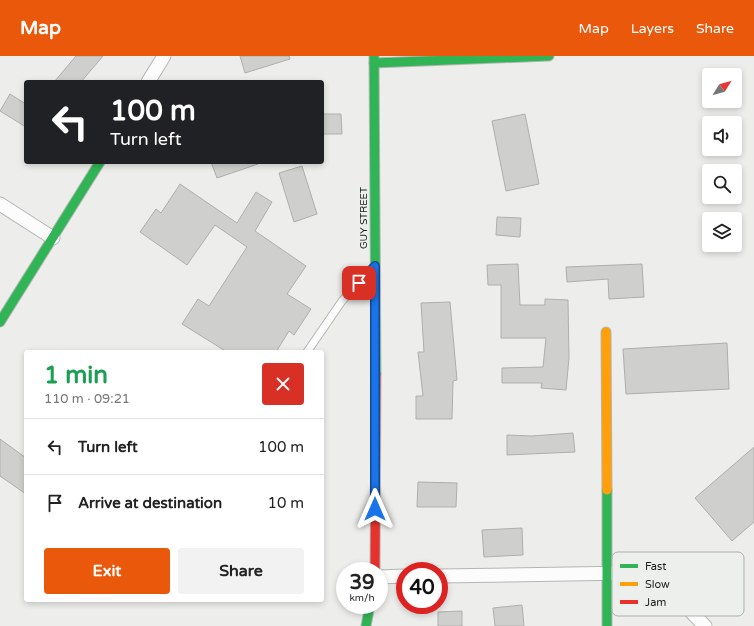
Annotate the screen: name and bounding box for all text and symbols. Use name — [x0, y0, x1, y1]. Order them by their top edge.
text: Map — [20, 17, 61, 39]
text: Map — [579, 20, 609, 37]
text: Layers — [631, 20, 674, 37]
text: Share — [696, 20, 734, 37]
north arrow — [702, 68, 742, 108]
map controls — [702, 68, 742, 252]
text: 100 m — [110, 94, 196, 128]
icon: left — [44, 96, 96, 148]
button: sound — [702, 116, 742, 156]
text: Turn left — [110, 128, 182, 150]
button: search — [702, 164, 742, 204]
street label: GUY STREET — [358, 187, 370, 249]
button: layers — [702, 212, 742, 252]
pin — [342, 266, 376, 300]
icon: arrive — [348, 272, 370, 294]
text: 1 min — [44, 361, 108, 390]
button: close — [262, 363, 304, 405]
text: 110 m · 09:21 — [44, 391, 130, 407]
icon: left — [44, 436, 66, 458]
text: Turn left — [78, 438, 138, 456]
text: 100 m — [258, 438, 304, 456]
position arrow — [354, 488, 396, 530]
icon: arrive — [44, 492, 66, 514]
text: Arrive at destination — [78, 494, 222, 512]
text: 10 m — [267, 494, 304, 512]
button: Exit — [44, 548, 170, 594]
button: Share — [178, 548, 304, 594]
legend — [612, 552, 744, 616]
text: Fast — [645, 560, 666, 573]
speed limit sign: 40 — [396, 562, 448, 614]
text: 39 — [349, 571, 375, 595]
text: Slow — [645, 578, 670, 591]
text: km/h — [349, 592, 375, 604]
text: Jam — [645, 596, 666, 609]

